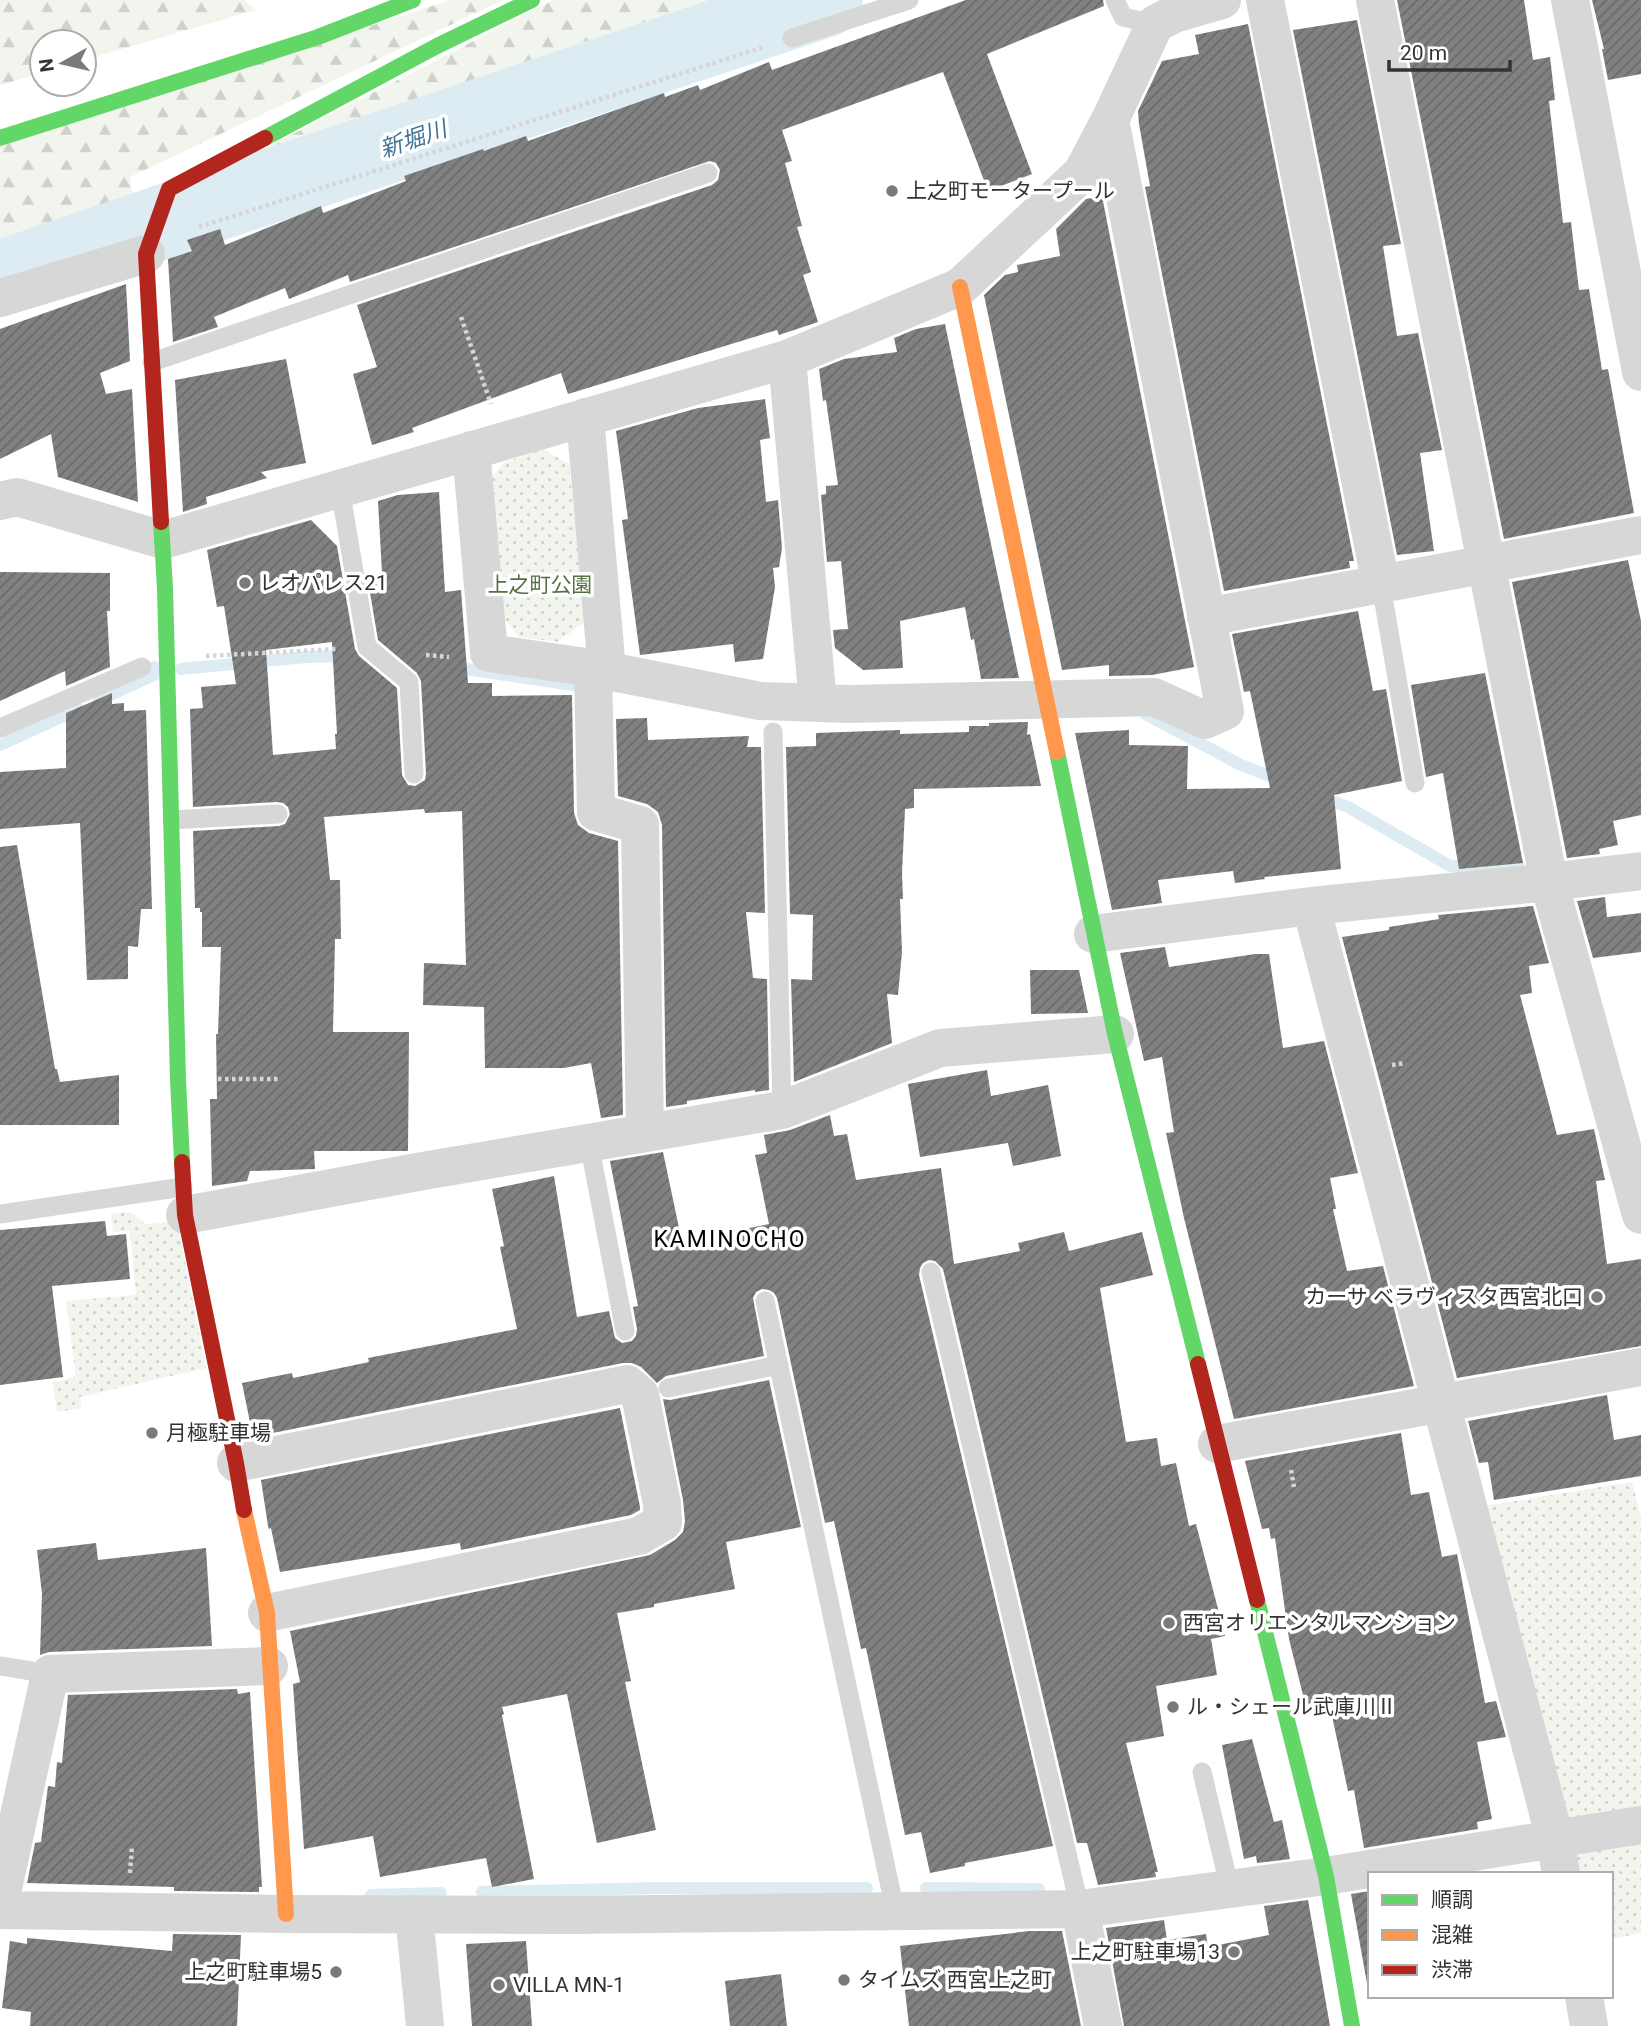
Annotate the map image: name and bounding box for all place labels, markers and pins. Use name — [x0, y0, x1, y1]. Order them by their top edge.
place label: 上之町モータープール — [906, 179, 1115, 203]
marker: 上之町モータープール — [884, 183, 900, 199]
place label: レオパレス21 — [259, 571, 388, 595]
marker: レオパレス21 — [237, 575, 253, 591]
place label: カーサ ベラヴィスタ西宮北口 — [1305, 1285, 1583, 1309]
marker: カーサ ベラヴィスタ西宮北口 — [1589, 1289, 1605, 1305]
place label: 月極駐車場 — [166, 1421, 271, 1445]
marker: 月極駐車場 — [144, 1425, 160, 1441]
place label: 西宮オリエンタルマンション — [1183, 1611, 1456, 1635]
marker: 西宮オリエンタルマンション — [1161, 1615, 1177, 1631]
place label: ル・シェール武庫川Ⅱ — [1187, 1695, 1397, 1719]
marker: ル・シェール武庫川Ⅱ — [1165, 1699, 1181, 1715]
place label: 上之町駐車場13 — [1070, 1940, 1220, 1964]
marker: 上之町駐車場13 — [1226, 1944, 1242, 1960]
place label: 上之町駐車場5 — [184, 1960, 322, 1984]
marker: 上之町駐車場5 — [328, 1964, 344, 1980]
place label: タイムズ 西宮上之町 — [858, 1968, 1052, 1992]
marker: タイムズ 西宮上之町 — [836, 1972, 852, 1988]
place label: VILLA MN-1 — [513, 1973, 625, 1997]
marker: VILLA MN-1 — [491, 1977, 507, 1993]

